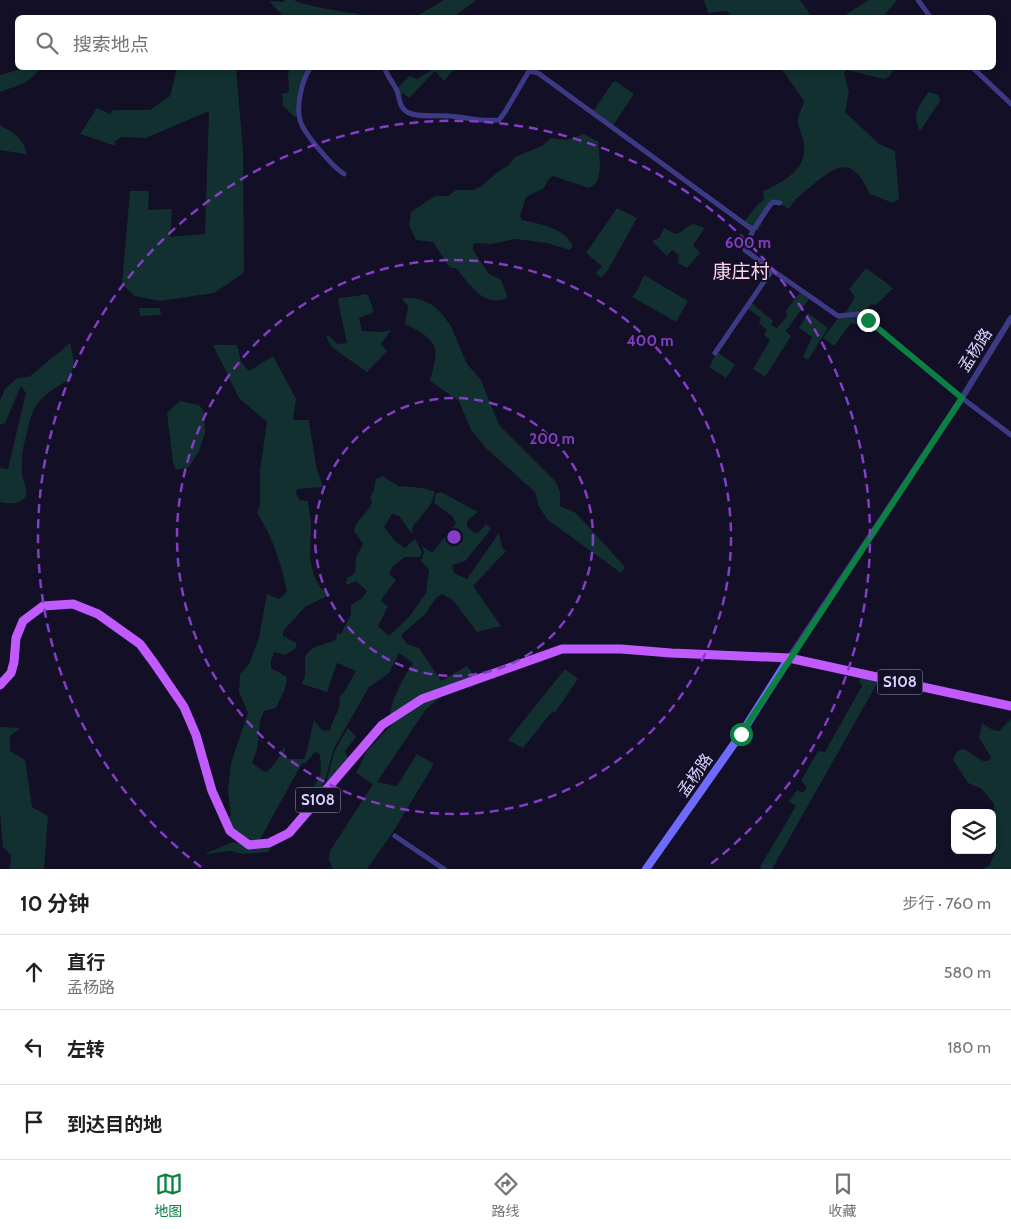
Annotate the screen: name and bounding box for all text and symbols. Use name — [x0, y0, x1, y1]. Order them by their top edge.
search box — [15, 15, 996, 70]
icon: search — [33, 29, 61, 57]
text: 搜索地点 — [73, 33, 149, 56]
text: 600 m — [725, 234, 771, 252]
district label: 康庄村 — [712, 260, 770, 283]
route end — [857, 309, 880, 332]
street label: 孟杨路 — [954, 325, 996, 375]
text: 400 m — [627, 332, 673, 350]
text: 200 m — [529, 430, 575, 448]
centre of rings — [445, 528, 463, 546]
road number: S108 — [878, 670, 922, 694]
route start — [730, 723, 753, 746]
street label: 孟杨路 — [673, 750, 717, 800]
road number: S108 — [296, 788, 340, 812]
map controls — [951, 809, 996, 854]
button: layers — [951, 809, 996, 854]
text: 10 分钟 — [20, 891, 89, 916]
text: 步行 · 760 m — [902, 894, 991, 913]
text: 直行 — [67, 951, 105, 974]
icon: ahead — [20, 958, 48, 986]
text: 580 m — [944, 963, 991, 982]
text: 孟杨路 — [67, 978, 115, 997]
icon: left — [20, 1033, 48, 1061]
text: 左转 — [67, 1038, 105, 1061]
text: 180 m — [947, 1038, 991, 1057]
icon: arrive — [20, 1108, 48, 1136]
text: 到达目的地 — [67, 1113, 162, 1136]
tab: 地图 — [155, 1170, 183, 1220]
tab: 路线 — [492, 1170, 520, 1220]
tab: 收藏 — [829, 1170, 857, 1220]

